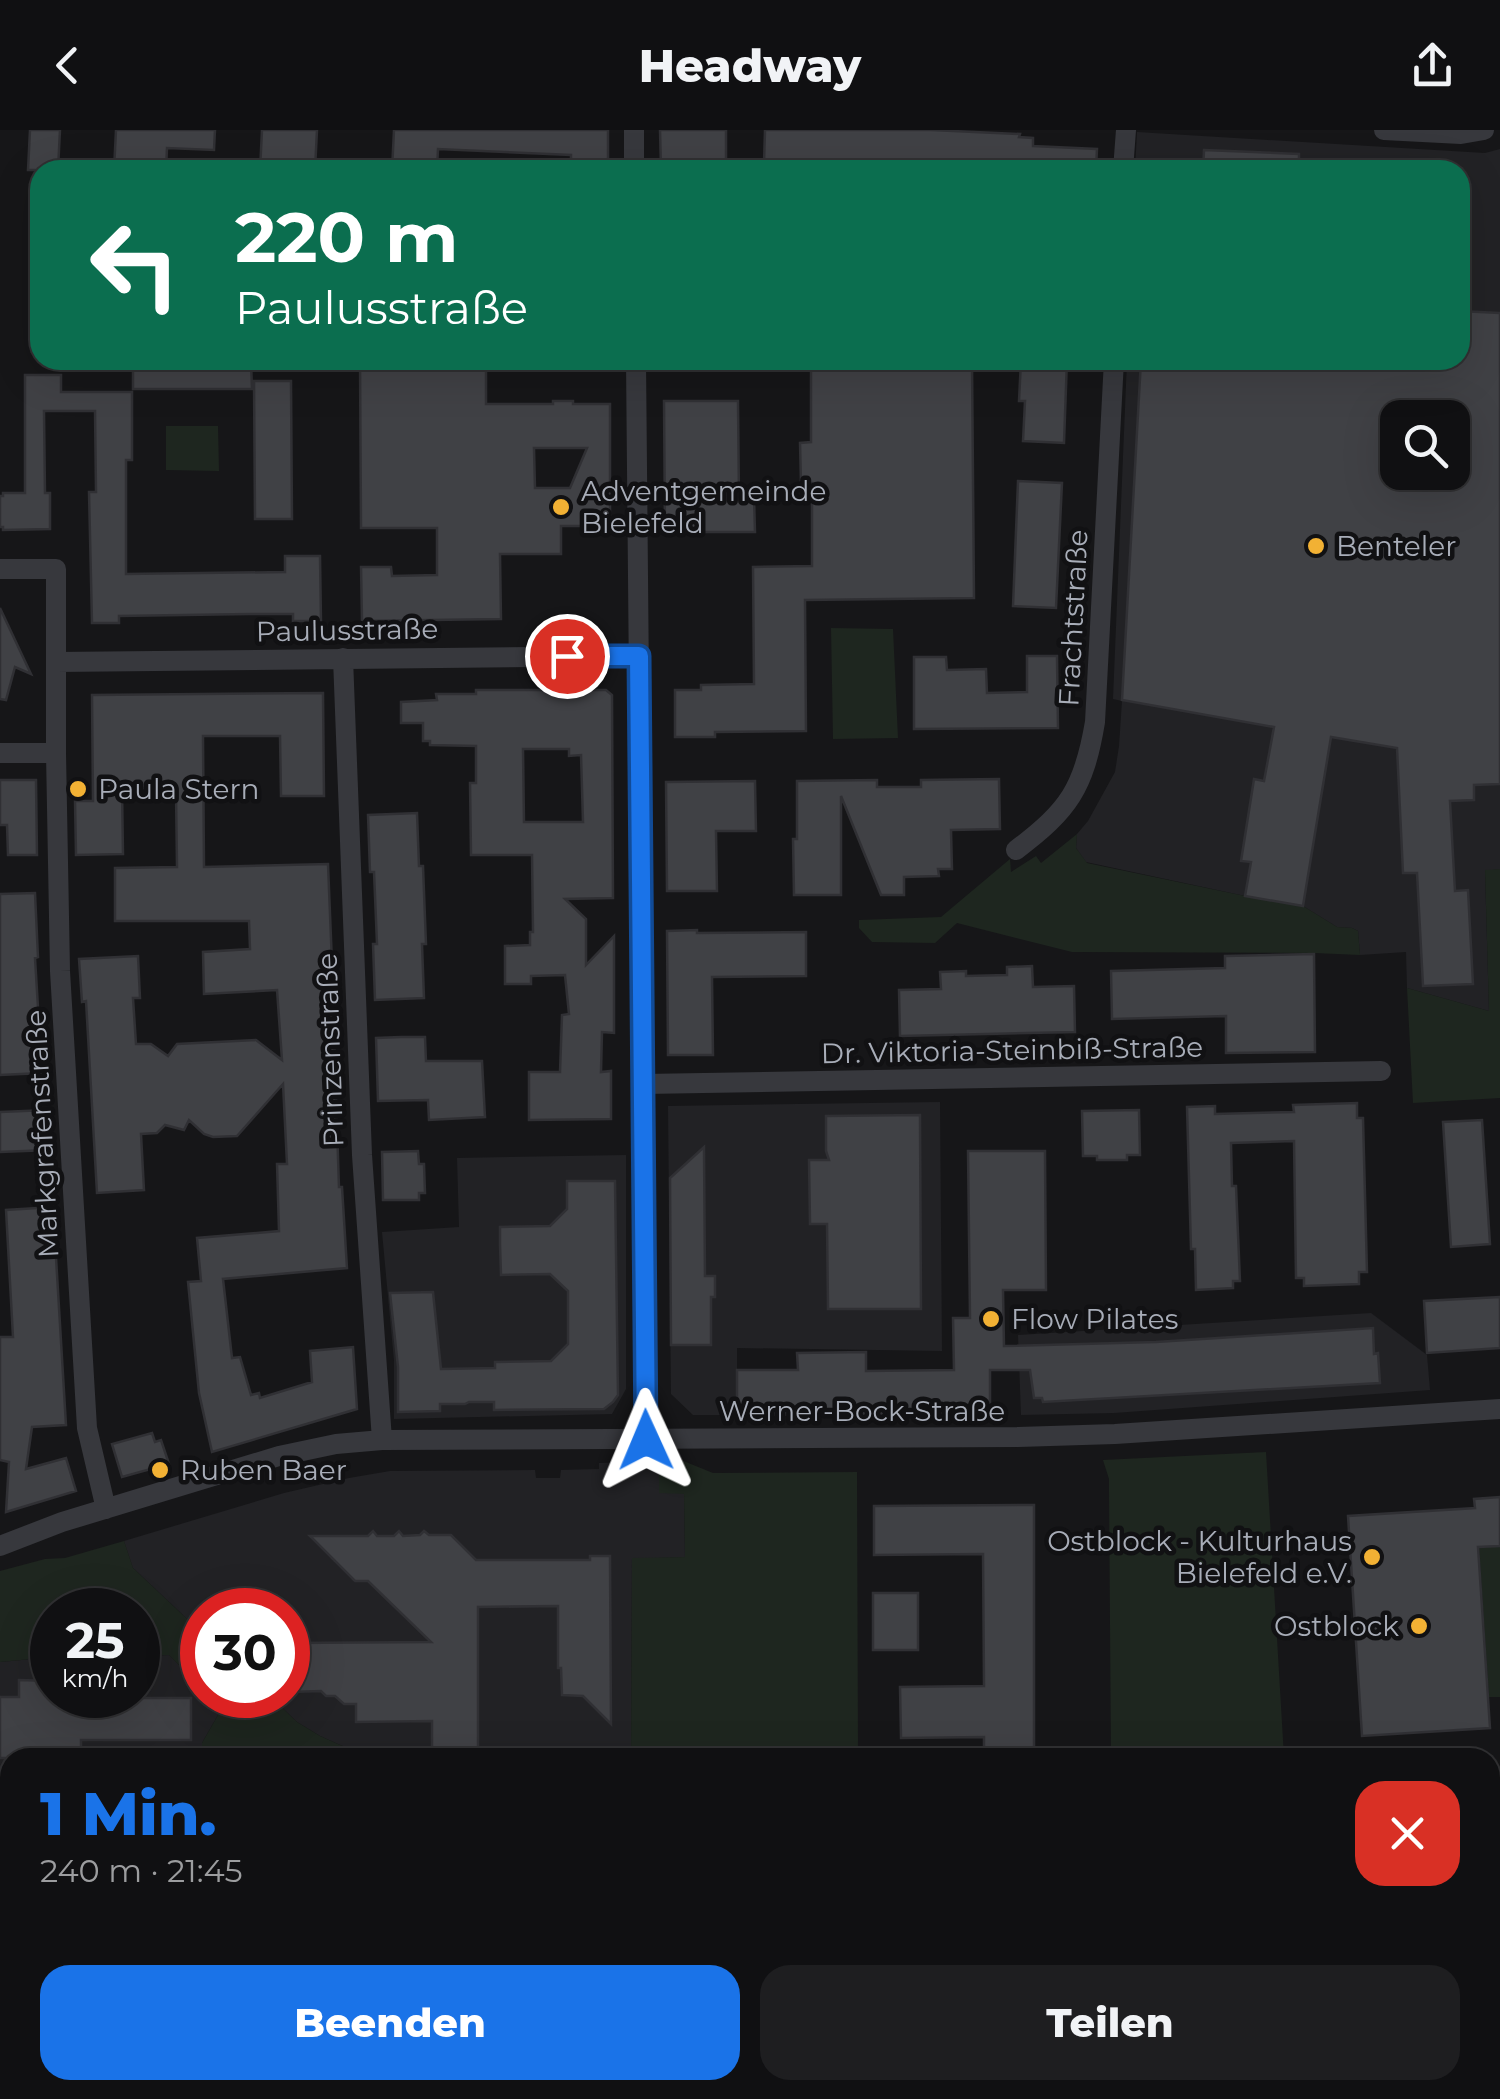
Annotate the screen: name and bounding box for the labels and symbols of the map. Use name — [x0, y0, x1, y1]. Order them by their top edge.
place label: Adventgemeinde Bielefeld — [581, 474, 826, 540]
marker: Adventgemeinde Bielefeld — [550, 496, 572, 518]
street label: Frachtstraße — [1051, 529, 1095, 707]
place label: Benteler — [1336, 529, 1456, 563]
marker: Benteler — [1305, 535, 1327, 557]
street label: Paulusstraße — [256, 611, 438, 649]
pin — [525, 614, 610, 699]
place label: Paula Stern — [98, 772, 259, 806]
marker: Paula Stern — [67, 778, 89, 800]
street label: Prinzenstraße — [310, 952, 350, 1148]
street label: Markgrafenstraße — [19, 1009, 65, 1259]
street label: Dr. Viktoria-Steinbiß-Straße — [821, 1030, 1203, 1070]
place label: Flow Pilates — [1011, 1302, 1178, 1336]
marker: Flow Pilates — [980, 1308, 1002, 1330]
position arrow — [594, 1388, 698, 1492]
street label: Werner-Bock-Straße — [719, 1394, 1005, 1428]
place label: Ruben Baer — [180, 1453, 347, 1487]
marker: Ruben Baer — [149, 1459, 171, 1481]
place label: Ostblock - Kulturhaus Bielefeld e.V. — [1047, 1524, 1352, 1590]
marker: Ostblock - Kulturhaus Bielefeld e.V. — [1361, 1546, 1383, 1568]
speed limit sign: 30 — [180, 1588, 310, 1718]
place label: Ostblock — [1274, 1609, 1399, 1643]
marker: Ostblock — [1408, 1615, 1430, 1637]

